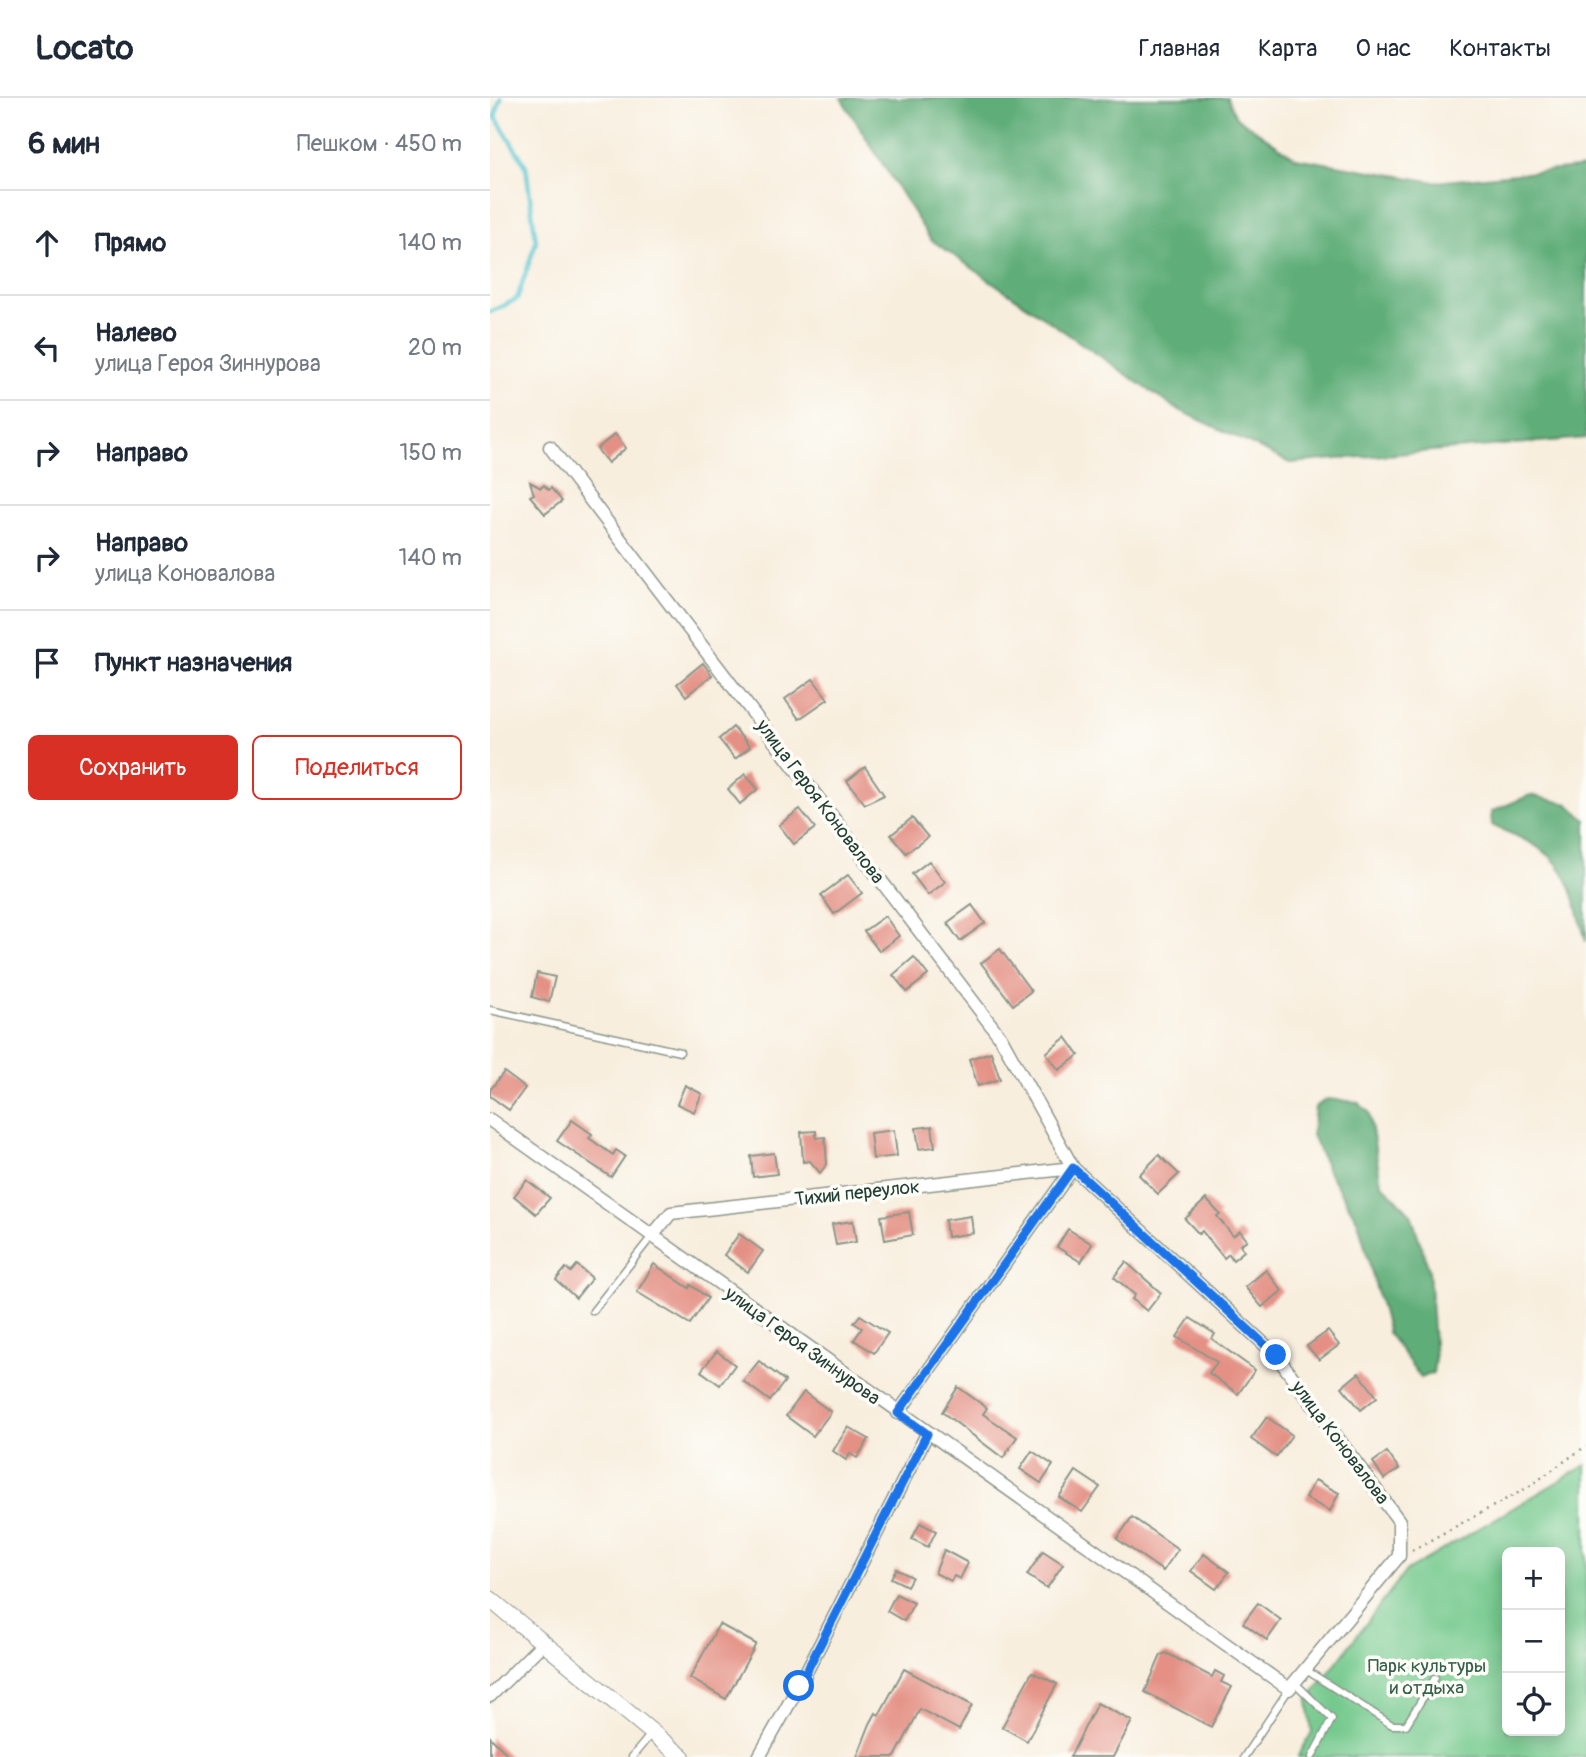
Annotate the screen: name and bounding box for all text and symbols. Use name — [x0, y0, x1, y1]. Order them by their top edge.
text: Locato — [35, 28, 133, 69]
text: Главная — [1139, 34, 1220, 63]
text: Карта — [1258, 34, 1318, 63]
text: О нас — [1356, 34, 1411, 63]
text: Контакты — [1449, 34, 1551, 63]
text: 6 мин — [28, 125, 100, 162]
text: Пешком · 450 m — [297, 129, 462, 158]
icon: ahead — [28, 224, 66, 262]
text: Прямо — [95, 227, 166, 259]
text: 140 m — [399, 228, 462, 257]
text: Налево — [95, 317, 177, 349]
icon: left — [28, 329, 66, 367]
text: 20 m — [408, 333, 462, 362]
text: улица Героя Зиннурова — [95, 349, 321, 378]
icon: right — [28, 434, 66, 472]
text: Направо — [95, 437, 188, 469]
text: 150 m — [399, 438, 462, 467]
text: Направо — [95, 527, 188, 559]
icon: right — [28, 539, 66, 577]
text: 140 m — [399, 543, 462, 572]
text: улица Коновалова — [95, 559, 275, 588]
icon: arrive — [28, 644, 66, 682]
text: Пункт назначения — [95, 647, 292, 679]
street label: улица Героя Коновалова — [750, 714, 890, 889]
button: Сохранить — [28, 735, 238, 800]
button: Поделиться — [252, 735, 462, 800]
street label: Тихий переулок — [793, 1174, 921, 1211]
street label: улица Героя Зиннурова — [719, 1281, 885, 1410]
route end — [1260, 1339, 1291, 1370]
street label: улица Коновалова — [1285, 1375, 1395, 1509]
map controls — [1502, 1547, 1565, 1736]
button: + — [1502, 1547, 1565, 1610]
button: − — [1502, 1610, 1565, 1673]
park label: Парк культуры и отдыха — [1368, 1654, 1486, 1700]
route start — [783, 1670, 814, 1701]
button: locate — [1502, 1673, 1565, 1736]

